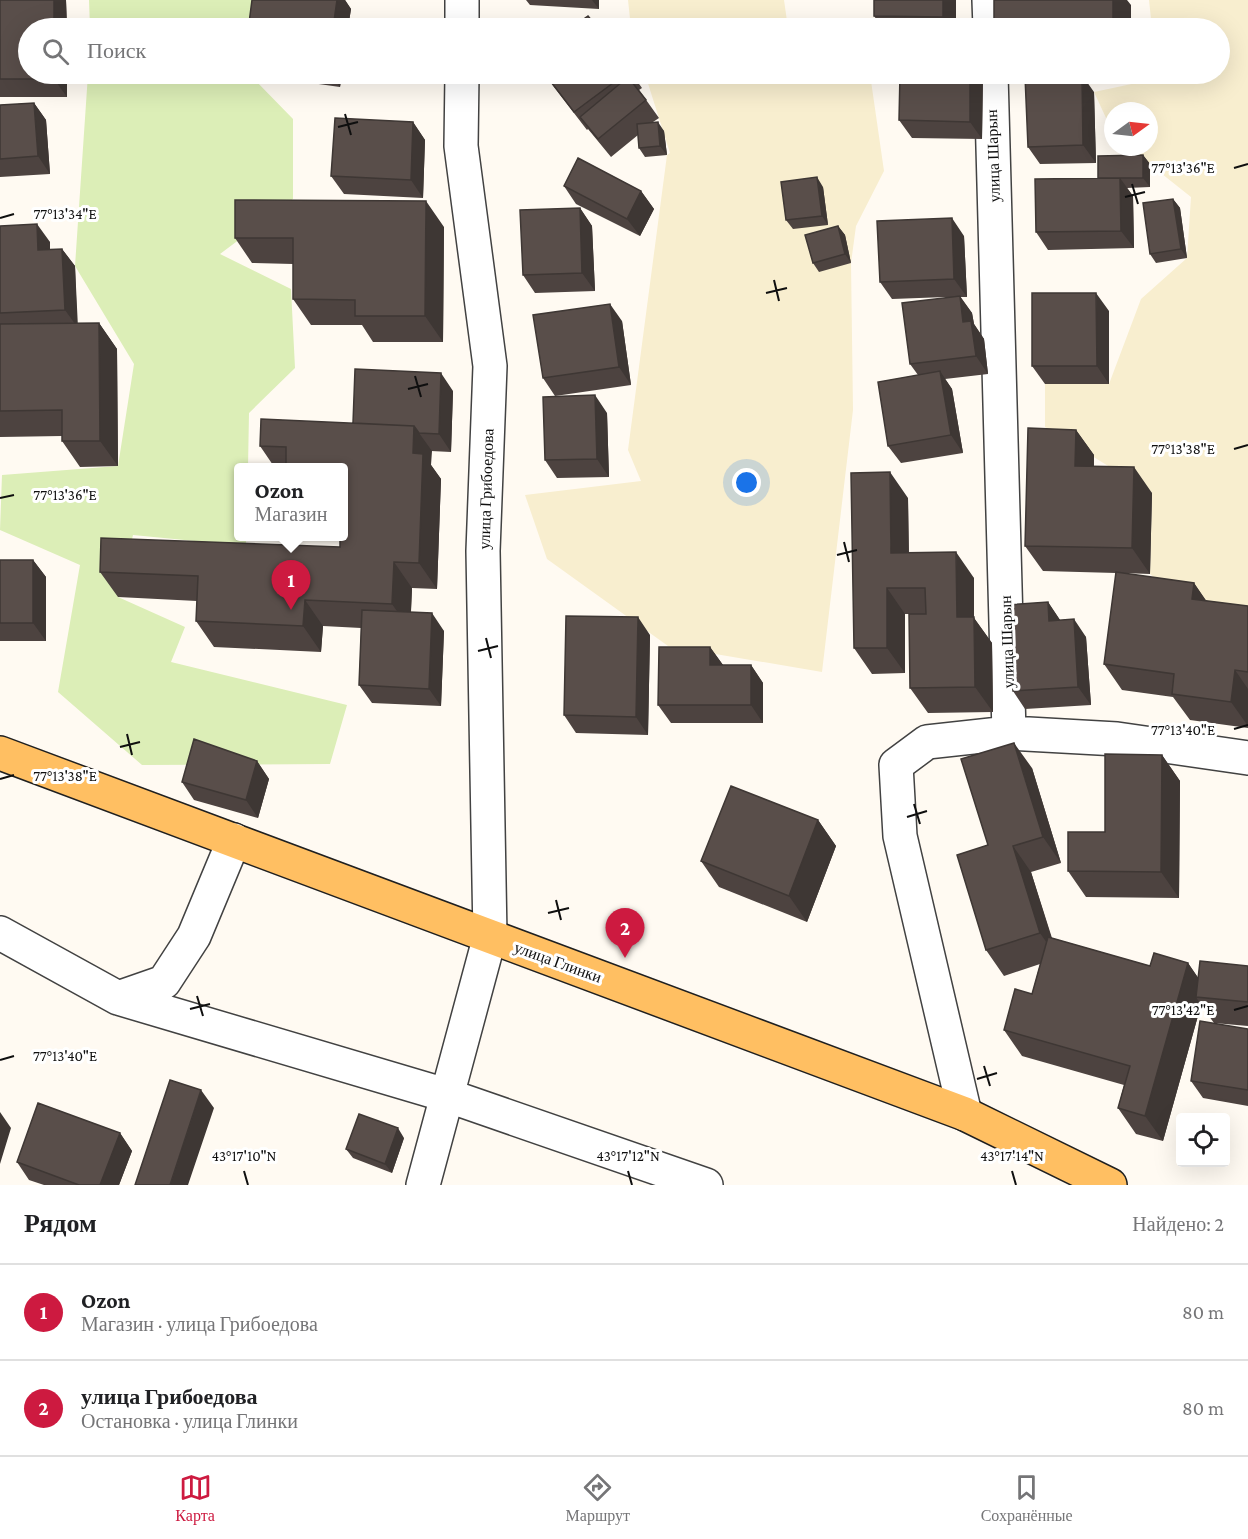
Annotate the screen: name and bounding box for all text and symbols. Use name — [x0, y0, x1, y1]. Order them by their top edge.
search box — [18, 18, 1230, 84]
icon: search — [39, 35, 72, 68]
text: Поиск — [87, 38, 146, 63]
north arrow — [1104, 102, 1158, 156]
street label: улица Шарын — [983, 109, 1004, 203]
text: 77°13'36"E — [1151, 160, 1215, 176]
text: 77°13'34"E — [33, 206, 97, 222]
street label: улица Грибоедова — [475, 428, 498, 550]
text: 77°13'38"E — [1151, 441, 1215, 457]
popup — [234, 463, 348, 541]
your location — [732, 468, 761, 497]
text: Ozon — [254, 478, 304, 503]
text: 77°13'36"E — [33, 487, 97, 503]
text: Магазин — [254, 503, 328, 525]
pin: 1 — [272, 560, 310, 610]
street label: улица Шарын — [997, 595, 1018, 689]
text: 77°13'40"E — [1151, 722, 1215, 738]
text: 77°13'38"E — [33, 768, 97, 784]
pin: 2 — [606, 908, 644, 958]
street label: улица Глинки — [512, 938, 605, 987]
text: 77°13'42"E — [1152, 1002, 1214, 1018]
text: 77°13'40"E — [33, 1048, 97, 1064]
map controls — [1176, 1113, 1230, 1167]
button: locate — [1176, 1113, 1230, 1167]
text: 43°17'10"N — [212, 1148, 277, 1164]
text: 43°17'12"N — [596, 1148, 660, 1164]
text: 43°17'14"N — [980, 1148, 1044, 1164]
text: Рядом — [24, 1209, 97, 1238]
text: Найдено: 2 — [1132, 1213, 1224, 1235]
text: Ozon — [81, 1288, 130, 1313]
text: 1 — [40, 1301, 47, 1323]
text: 80 m — [1182, 1301, 1224, 1323]
text: Магазин · улица Грибоедова — [81, 1313, 318, 1335]
text: улица Грибоедова — [81, 1384, 258, 1409]
text: 2 — [38, 1397, 49, 1419]
text: 80 m — [1182, 1397, 1224, 1419]
text: Остановка · улица Глинки — [81, 1410, 298, 1432]
tab: Карта — [175, 1471, 215, 1525]
tab: Маршрут — [566, 1471, 630, 1525]
tab: Сохранённые — [981, 1471, 1073, 1525]

